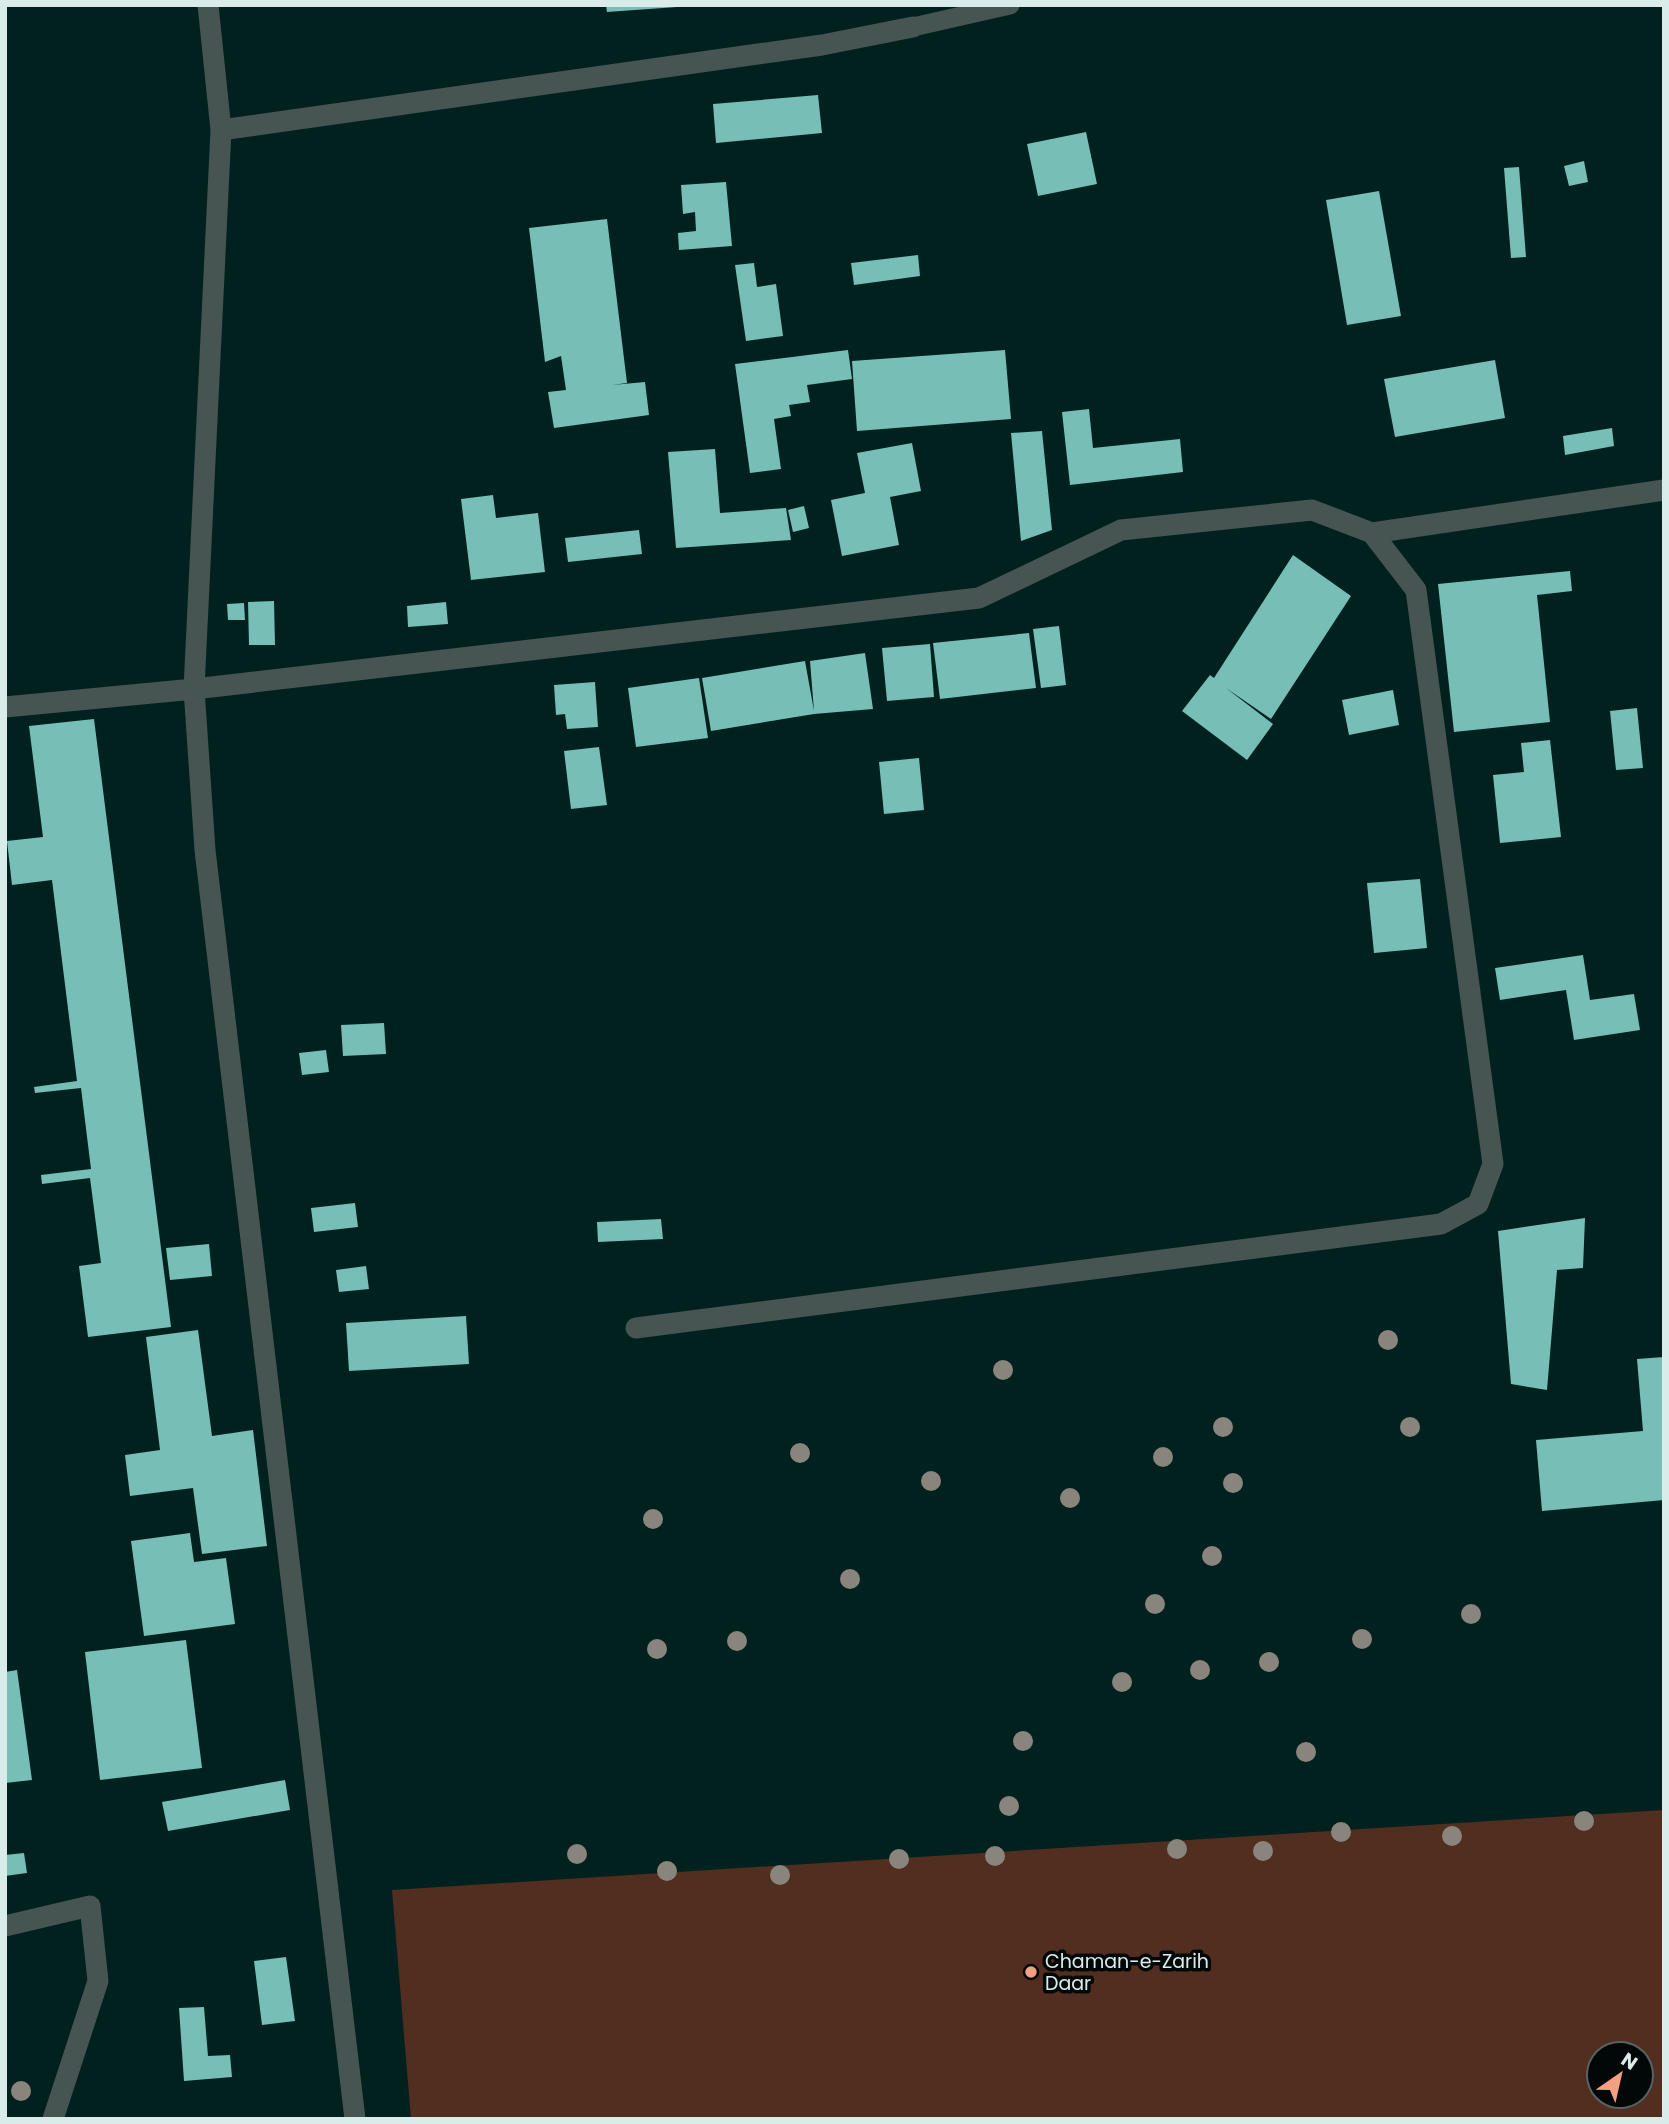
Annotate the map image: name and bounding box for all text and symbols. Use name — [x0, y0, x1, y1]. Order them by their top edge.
place label: Chaman-e-Zarih Daar — [1045, 1948, 1209, 1997]
marker: Chaman-e-Zarih Daar — [1023, 1964, 1039, 1980]
north arrow — [1585, 2040, 1655, 2110]
text: N — [1616, 2046, 1643, 2077]

